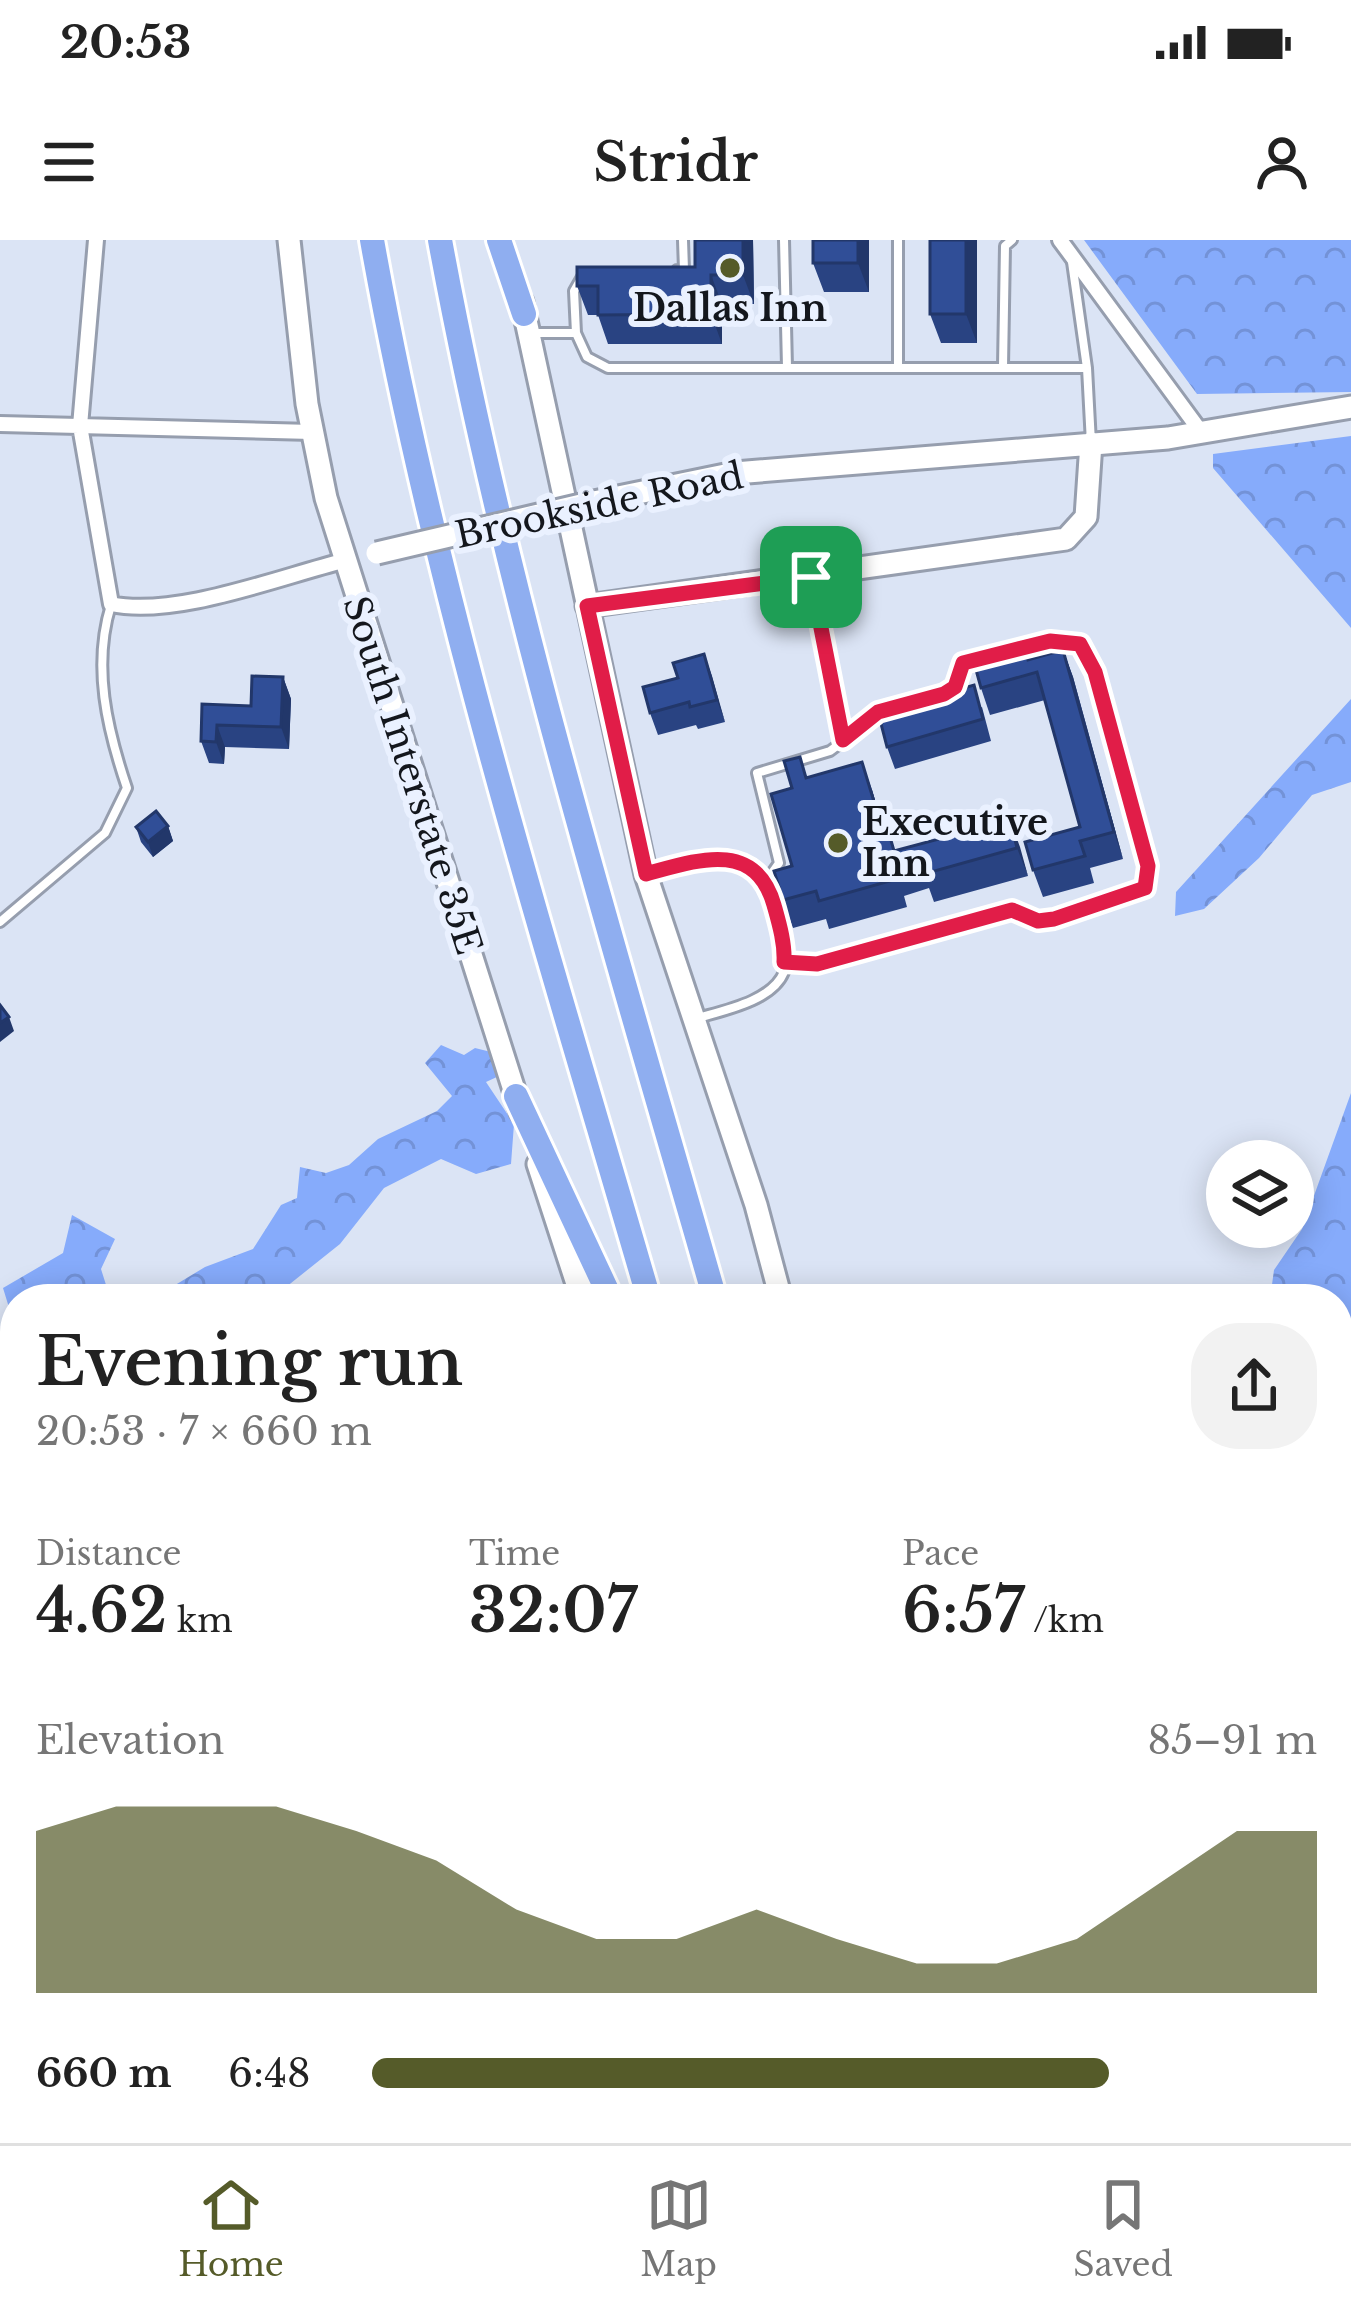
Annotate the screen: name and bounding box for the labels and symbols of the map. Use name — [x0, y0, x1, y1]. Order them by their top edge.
marker: Dallas Inn — [717, 255, 743, 281]
place label: Dallas Inn — [633, 286, 827, 331]
street label: Brookside Road — [451, 453, 747, 558]
pin — [760, 526, 862, 628]
street label: South Interstate 35E — [333, 590, 492, 960]
place label: Executive Inn — [862, 800, 1048, 886]
marker: Executive Inn — [825, 830, 851, 856]

